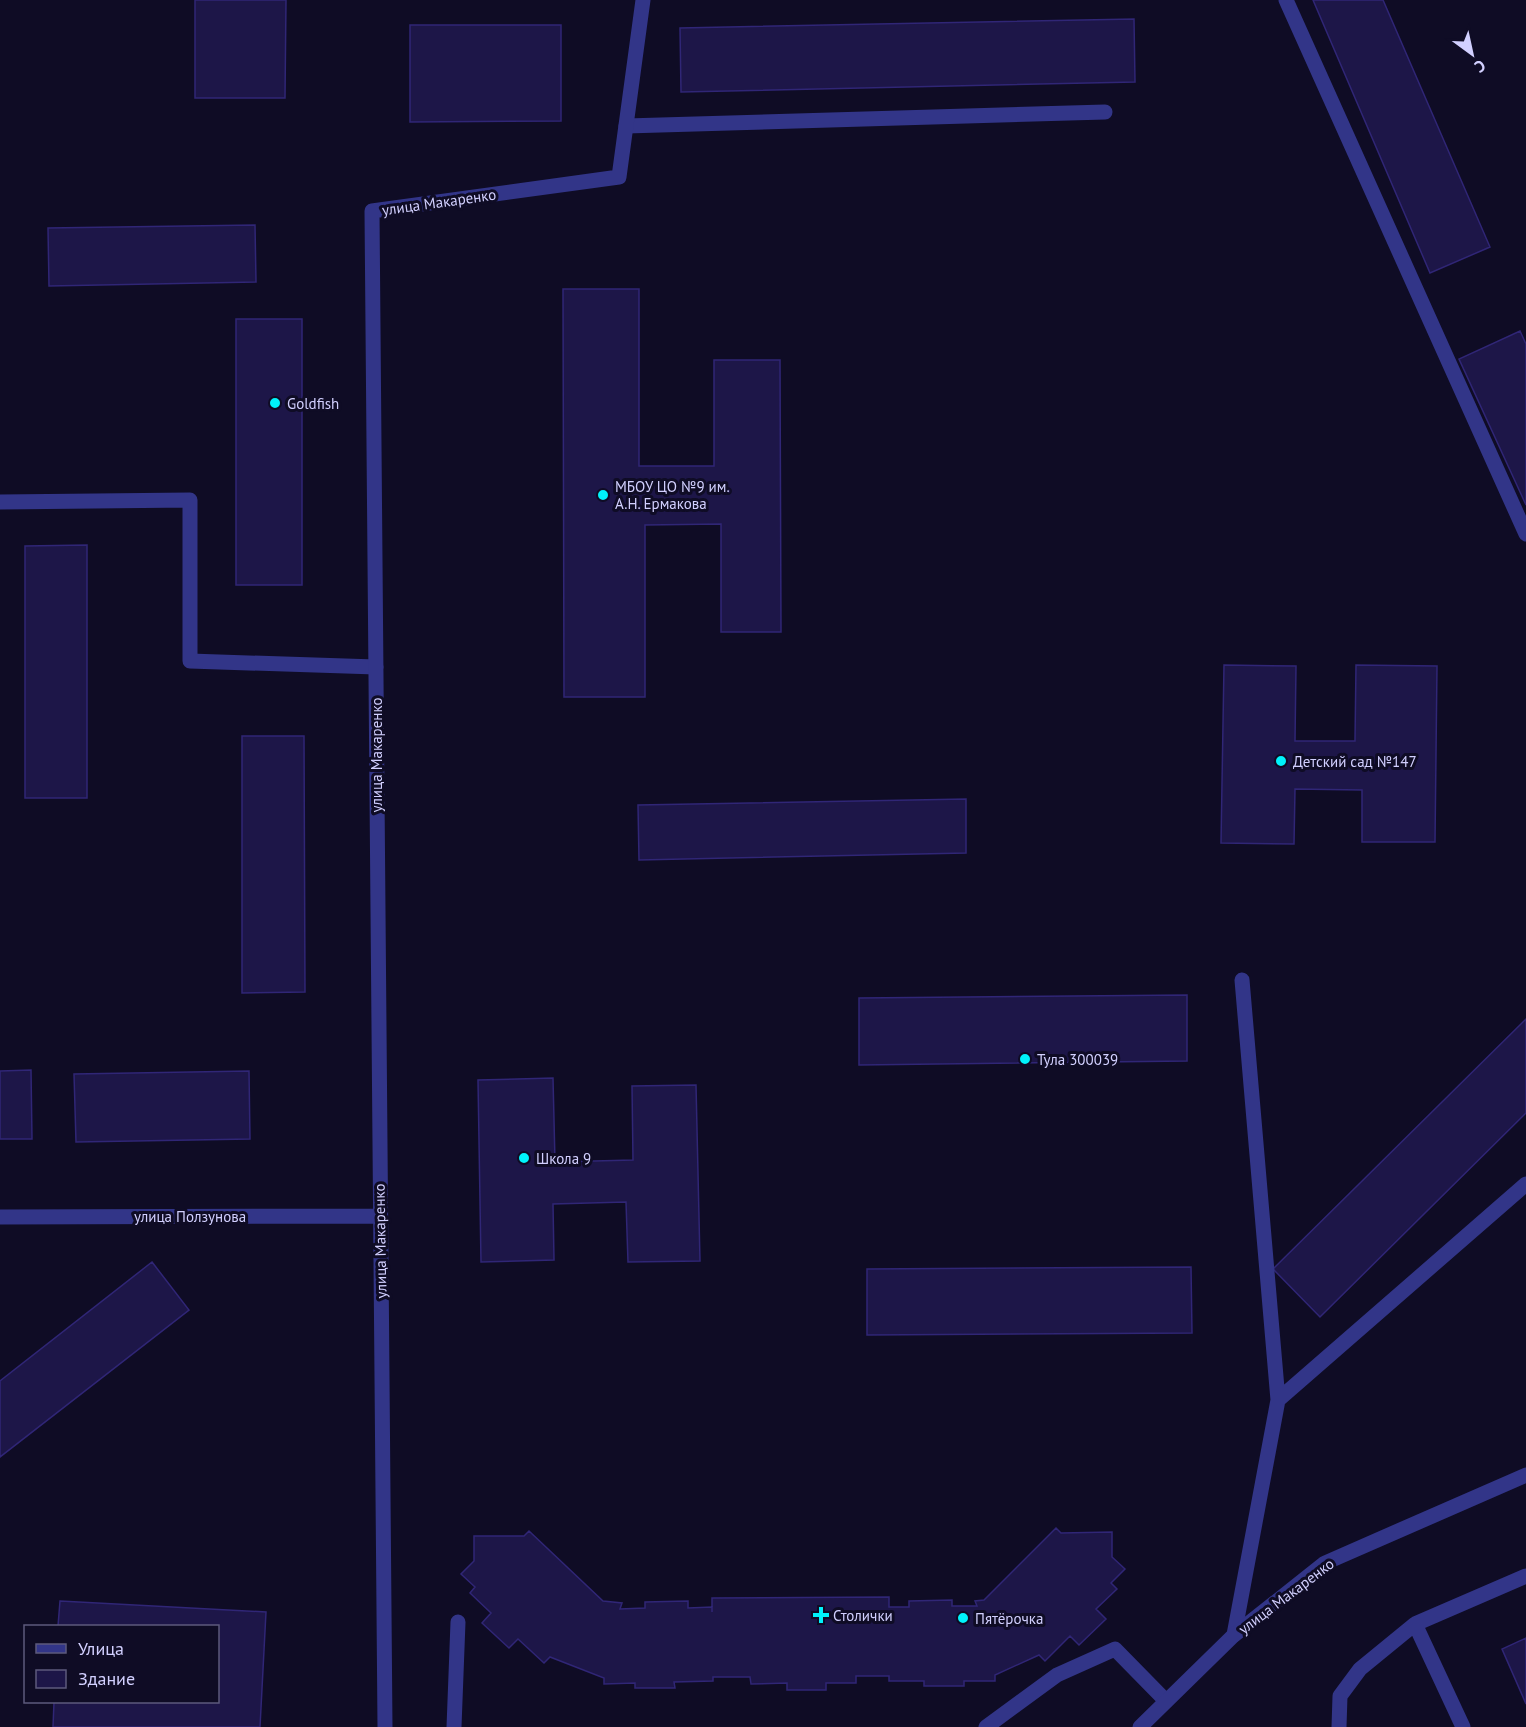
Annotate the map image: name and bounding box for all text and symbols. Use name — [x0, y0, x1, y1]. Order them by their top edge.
north arrow — [1442, 24, 1502, 84]
text: С — [1471, 56, 1489, 77]
street label: улица Макаренко — [381, 185, 497, 219]
place label: Goldfish — [287, 394, 339, 413]
marker: Goldfish — [268, 396, 282, 410]
place label: МБОУ ЦО №9 им. А.Н. Ермакова — [615, 477, 730, 513]
marker: МБОУ ЦО №9 им. А.Н. Ермакова — [596, 488, 610, 502]
street label: улица Макаренко — [367, 698, 386, 812]
place label: Детский сад №147 — [1293, 752, 1417, 771]
marker: Детский сад №147 — [1274, 754, 1288, 768]
place label: Тула 300039 — [1037, 1050, 1118, 1069]
marker: Тула 300039 — [1018, 1052, 1032, 1066]
place label: Школа 9 — [536, 1149, 591, 1168]
marker: Школа 9 — [517, 1151, 531, 1165]
street label: улица Макаренко — [369, 1183, 391, 1299]
street label: улица Ползунова — [134, 1207, 246, 1226]
street label: улица Макаренко — [1234, 1554, 1338, 1638]
place label: Столички — [833, 1606, 893, 1625]
marker: Столички — [814, 1608, 828, 1622]
place label: Пятёрочка — [975, 1609, 1043, 1628]
marker: Пятёрочка — [956, 1611, 970, 1625]
legend — [24, 1625, 219, 1703]
text: Улица — [78, 1637, 124, 1660]
text: Здание — [78, 1667, 135, 1690]

